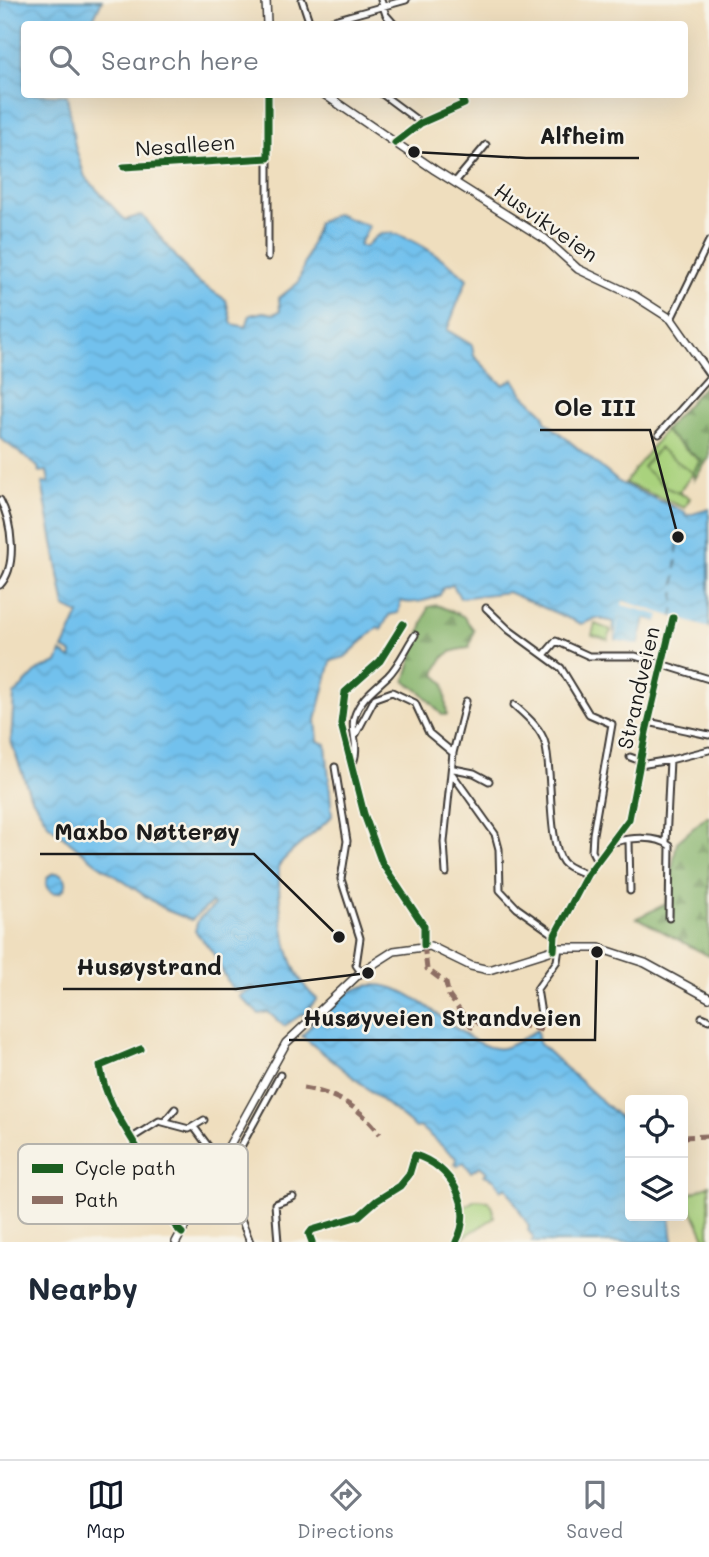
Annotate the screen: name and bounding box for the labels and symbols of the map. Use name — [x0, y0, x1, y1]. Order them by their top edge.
callout: Alfheim — [526, 114, 639, 158]
text: Alfheim — [539, 120, 625, 150]
street label: Nesalleen — [134, 128, 236, 161]
street label: Husvikveien — [490, 176, 604, 267]
callout: Ole III — [540, 386, 650, 430]
text: Ole III — [554, 392, 636, 422]
street label: Strandveien — [610, 624, 665, 752]
callout: Maxbo Nøtterøy — [40, 810, 254, 854]
text: Maxbo Nøtterøy — [54, 816, 240, 846]
callout: Husøystrand — [63, 945, 236, 989]
text: Husøystrand — [76, 951, 222, 981]
callout: Husøyveien Strandveien — [289, 996, 595, 1040]
text: Husøyveien Strandveien — [303, 1002, 581, 1032]
legend — [18, 1144, 248, 1224]
text: Cycle path — [75, 1155, 175, 1180]
text: Path — [75, 1187, 118, 1212]

